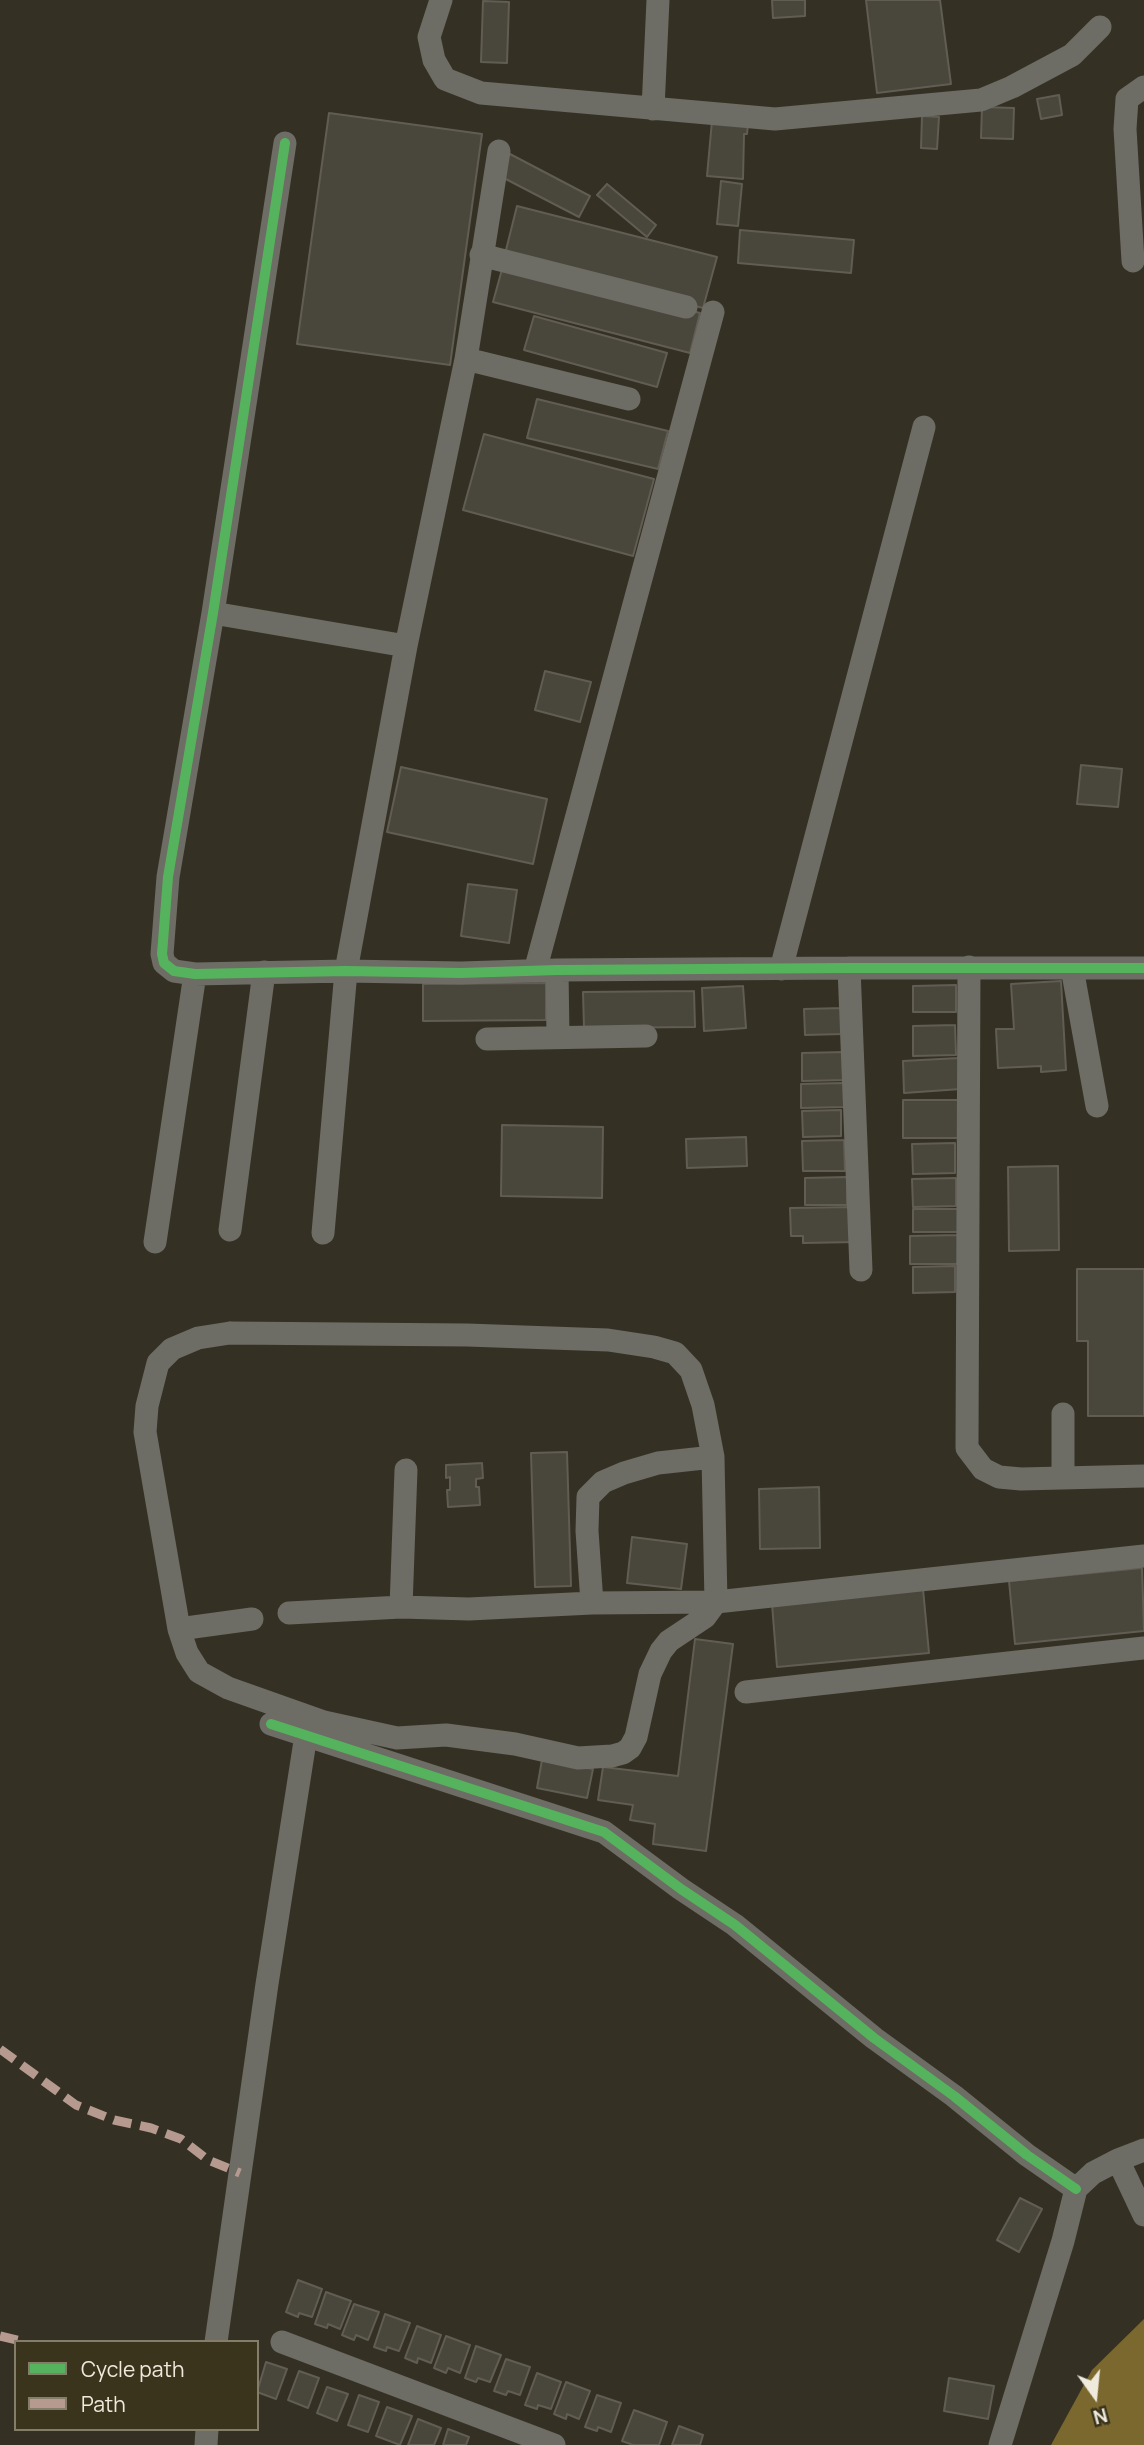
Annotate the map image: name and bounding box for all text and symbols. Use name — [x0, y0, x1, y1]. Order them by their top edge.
legend — [14, 2340, 259, 2431]
text: Cycle path — [81, 2355, 184, 2383]
north arrow — [1060, 2361, 1130, 2431]
text: Path — [81, 2390, 126, 2418]
text: N — [1090, 2402, 1110, 2431]

